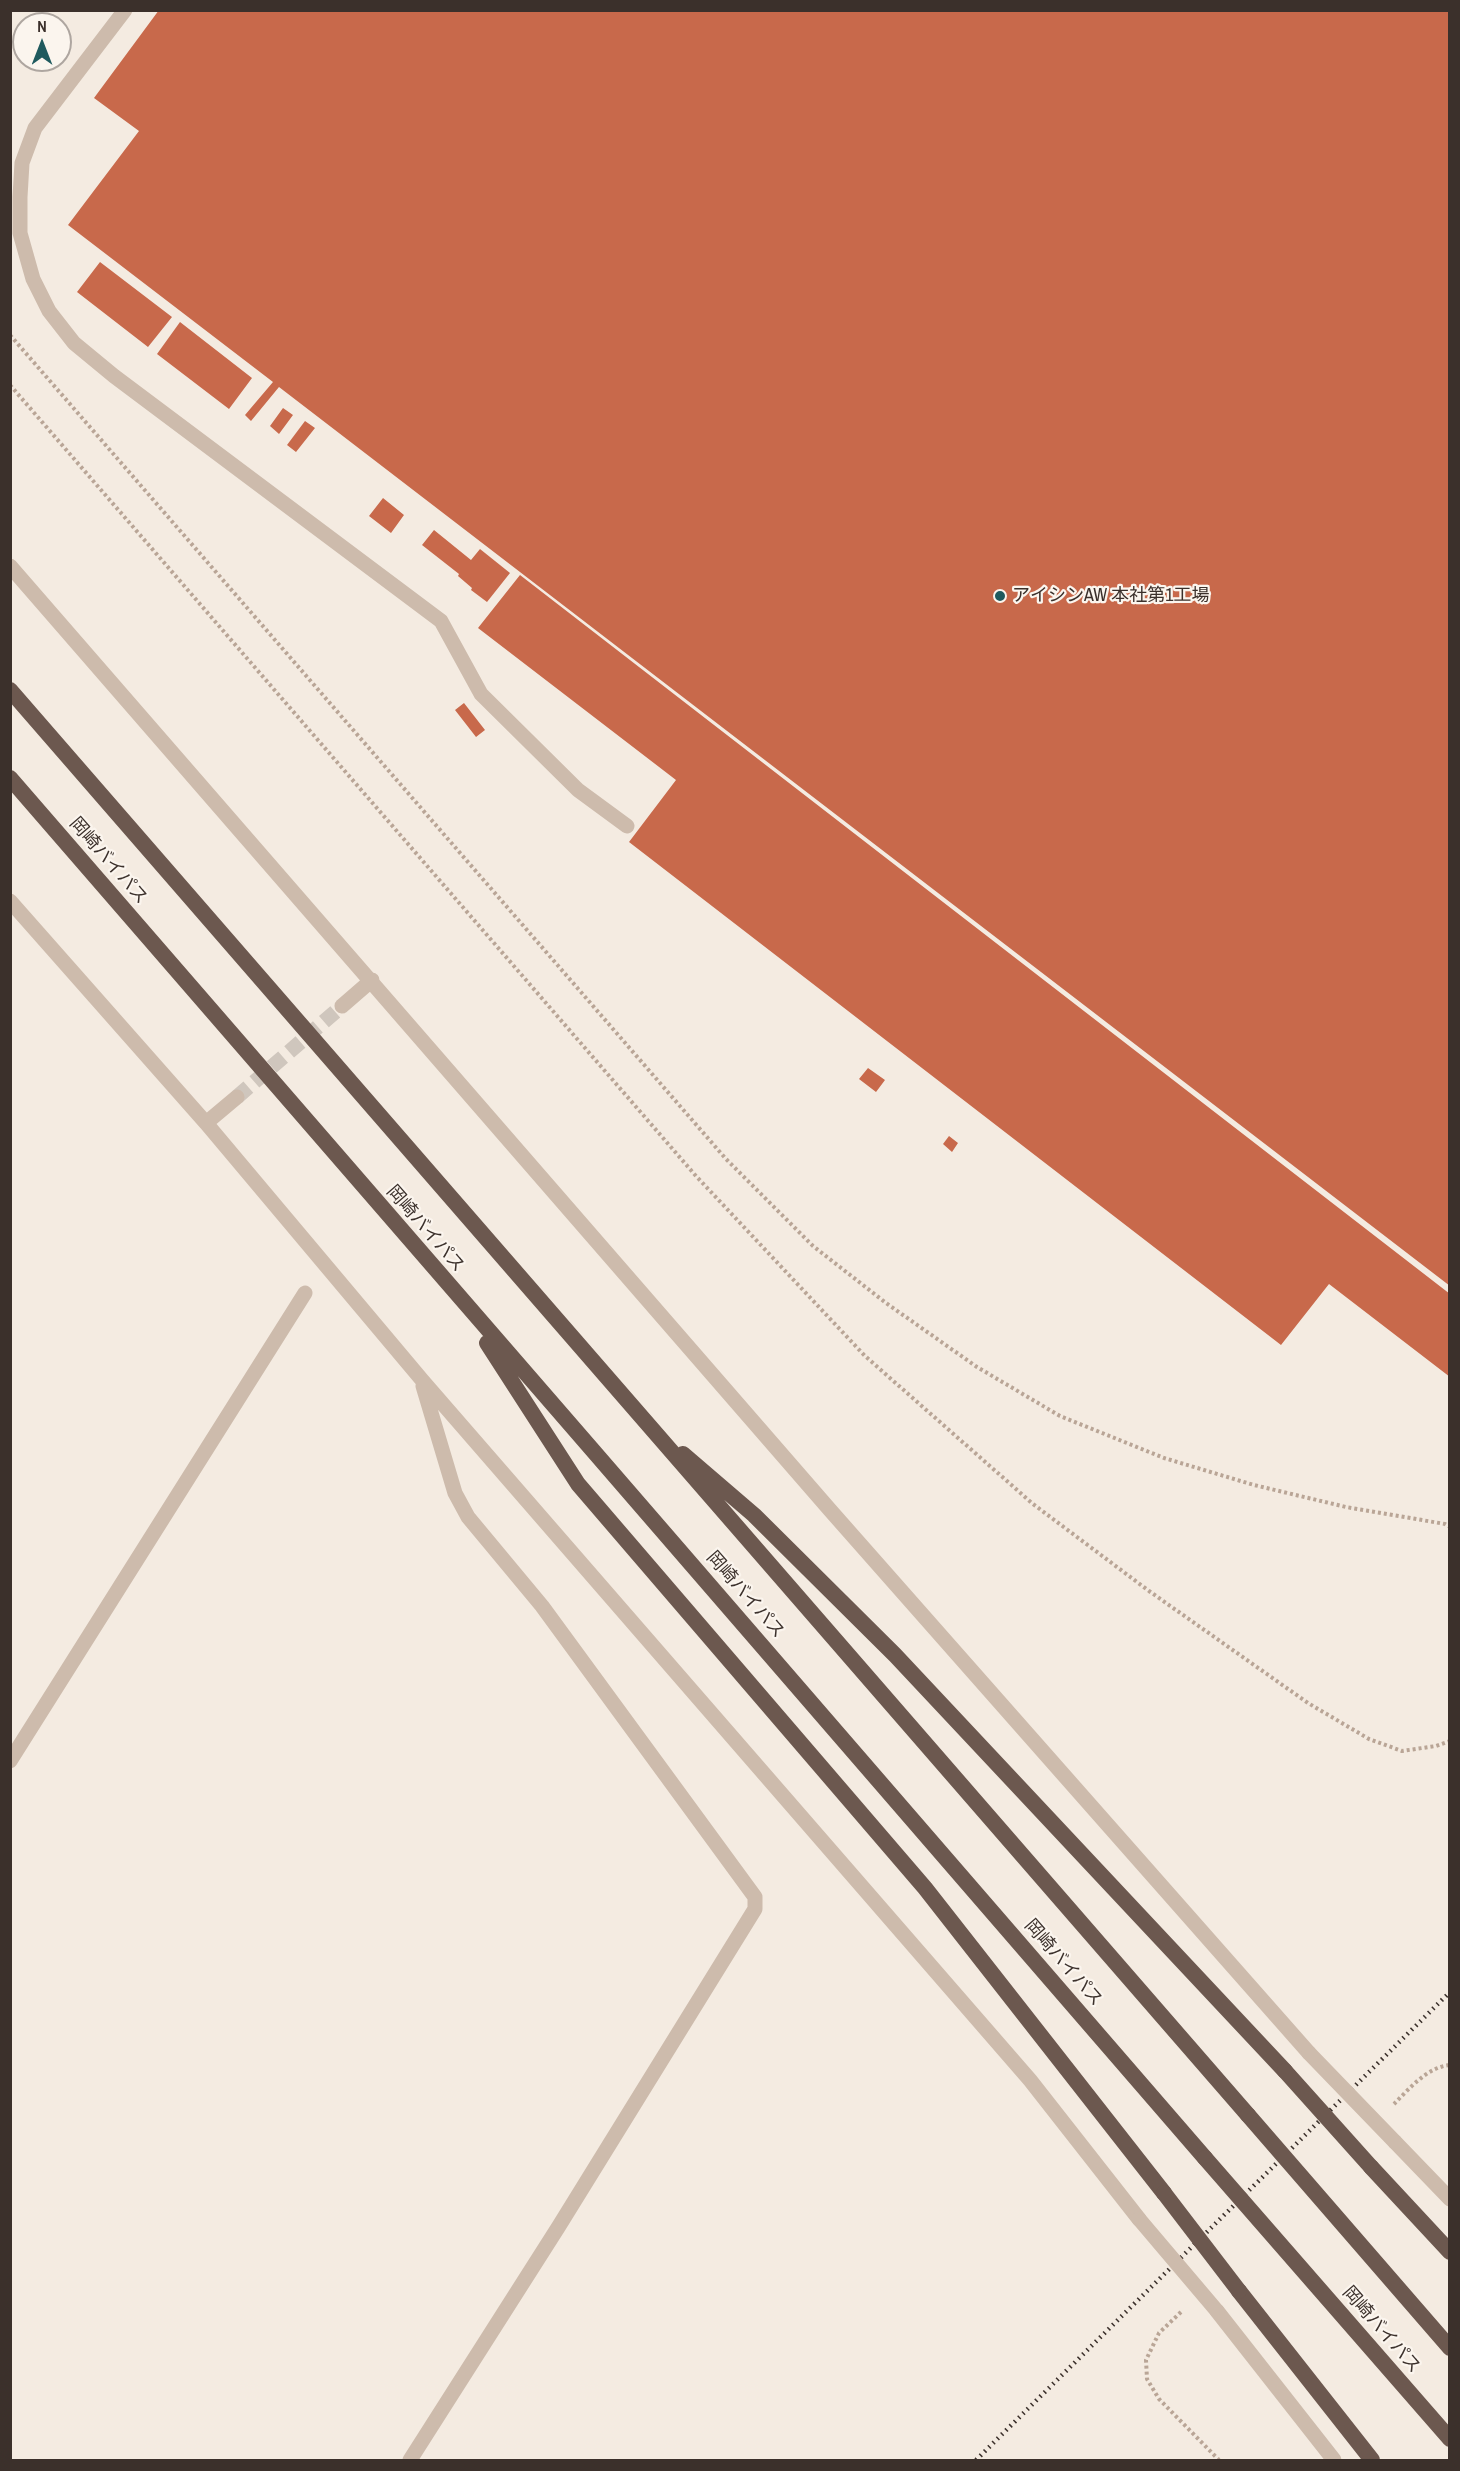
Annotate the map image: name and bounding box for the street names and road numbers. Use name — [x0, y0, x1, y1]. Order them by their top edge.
street label: 岡崎バイパス — [64, 813, 152, 909]
street label: 岡崎バイパス — [381, 1181, 469, 1277]
street label: 岡崎バイパス — [701, 1547, 789, 1643]
street label: 岡崎バイパス — [1019, 1915, 1107, 2011]
street label: 岡崎バイパス — [1337, 2282, 1425, 2378]

